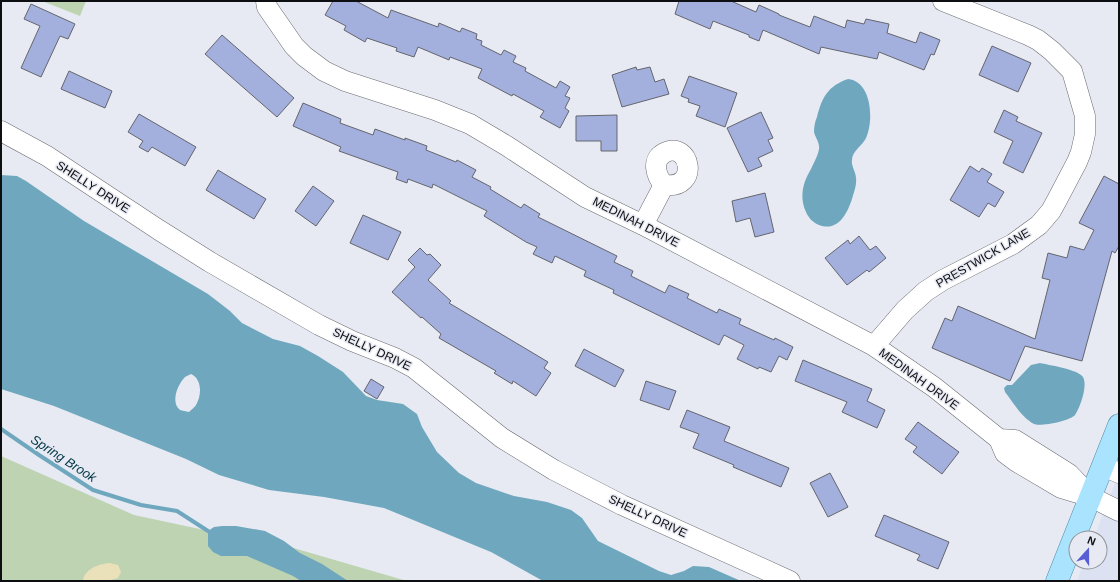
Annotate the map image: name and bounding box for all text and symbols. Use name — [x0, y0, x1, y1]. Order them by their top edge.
street label: SHELLY DRIVE — [54, 158, 132, 216]
street label: MEDINAH DRIVE — [590, 194, 682, 250]
street label: PRESTWICK LANE — [934, 225, 1032, 291]
street label: SHELLY DRIVE — [331, 325, 413, 373]
street label: MEDINAH DRIVE — [876, 345, 962, 413]
water label: Spring Brook — [28, 432, 101, 486]
street label: SHELLY DRIVE — [607, 492, 689, 540]
north arrow — [1068, 530, 1108, 570]
text: N — [1086, 534, 1097, 548]

